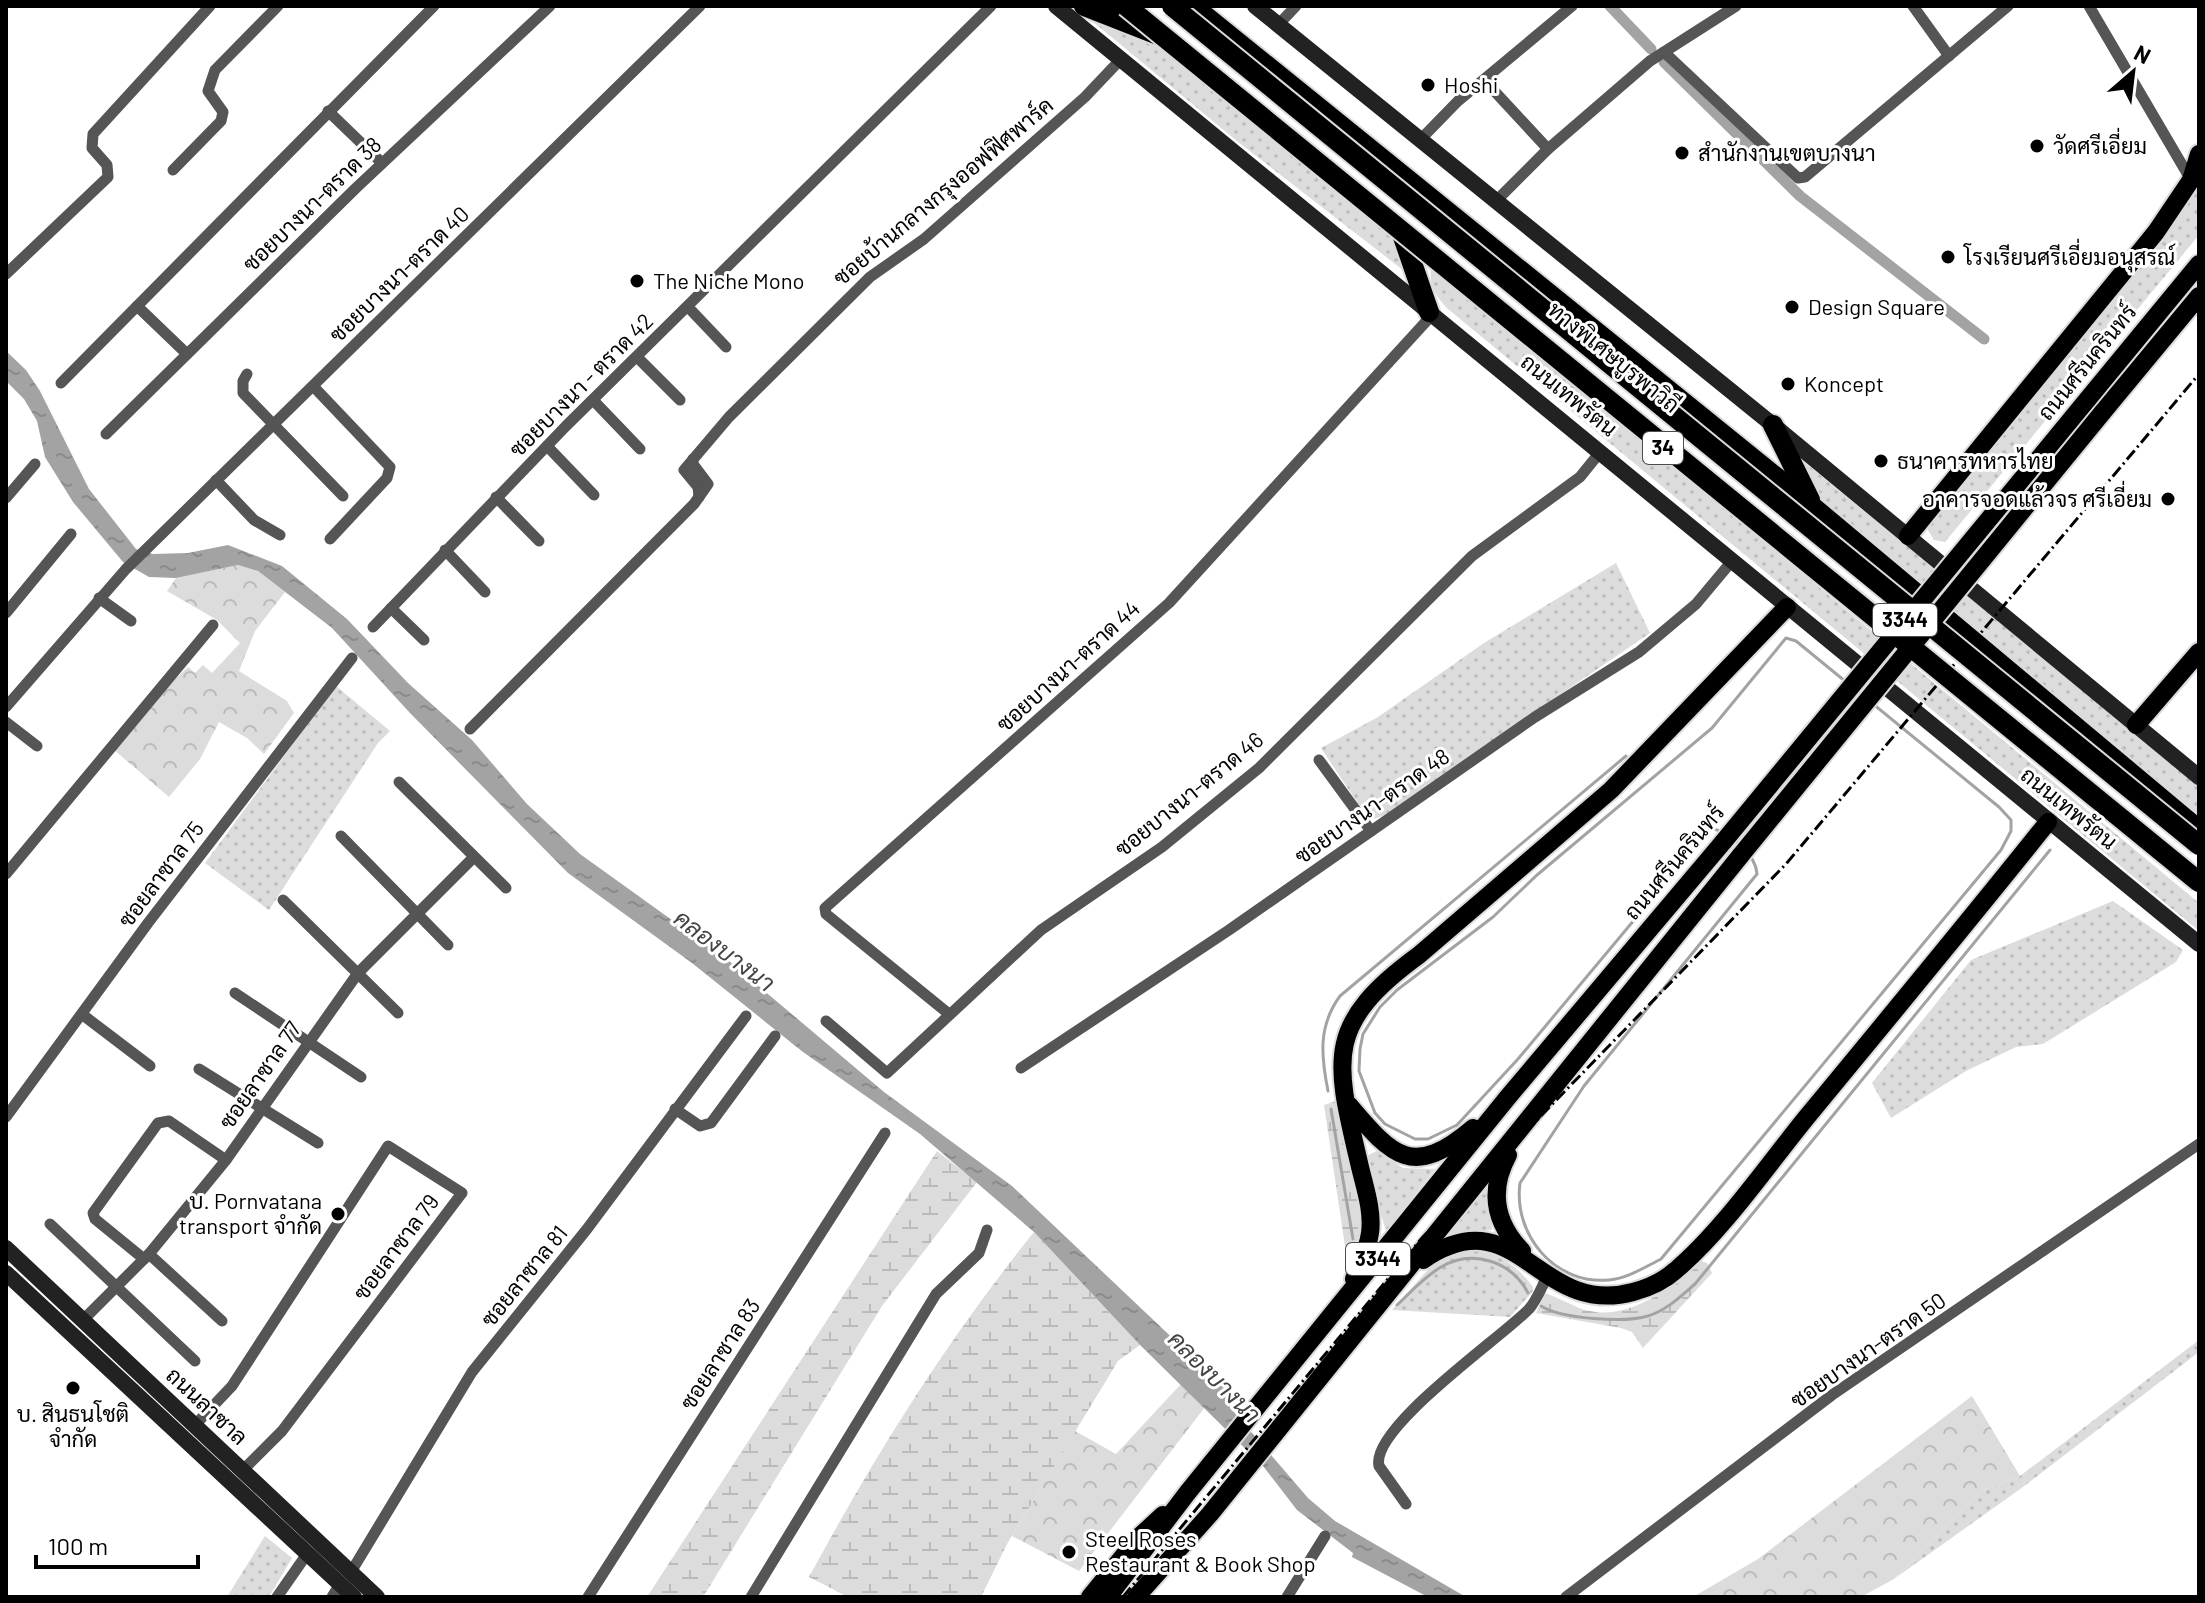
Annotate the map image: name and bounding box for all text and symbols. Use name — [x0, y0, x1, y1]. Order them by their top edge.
north arrow — [2093, 32, 2173, 112]
text: N — [2130, 39, 2155, 68]
place label: Hoshi — [1444, 71, 1498, 97]
marker: Hoshi — [1419, 76, 1437, 94]
street label: ซอยบ้านกลางกรุงออฟฟิศพาร์ค — [827, 91, 1060, 293]
place label: วัดศรีเอี่ยม — [2053, 127, 2147, 158]
street label: ซอยบางนา-ตราด 38 — [237, 131, 386, 276]
marker: วัดศรีเอี่ยม — [2028, 137, 2046, 155]
place label: สำนักงานเขตบางนา — [1698, 139, 1876, 165]
marker: สำนักงานเขตบางนา — [1673, 144, 1691, 162]
street label: ซอยบางนา-ตราด 40 — [323, 200, 473, 347]
place label: โรงเรียนศรีเอี่ยมอนุสรณ์ — [1963, 238, 2175, 273]
marker: โรงเรียนศรีเอี่ยมอนุสรณ์ — [1939, 248, 1957, 266]
place label: The Niche Mono — [653, 267, 805, 293]
marker: The Niche Mono — [628, 272, 646, 290]
place label: Design Square — [1808, 293, 1945, 319]
street label: ทางพิเศษบูรพาวิถี — [1541, 295, 1685, 420]
marker: Design Square — [1783, 298, 1801, 316]
street label: ถนนศรีนครินทร์ — [2032, 298, 2141, 425]
street label: ซอยบางนา - ตราด 42 — [503, 307, 657, 461]
street label: ถนนเทพรัตน — [1516, 348, 1623, 441]
place label: Koncept — [1804, 370, 1884, 396]
marker: Koncept — [1779, 375, 1797, 393]
road number: 34 — [1643, 432, 1683, 464]
place label: ธนาคารทหารไทย — [1897, 447, 2054, 473]
marker: ธนาคารทหารไทย — [1872, 452, 1890, 470]
place label: อาคารจอดแล้วจร ศรีเอี่ยม — [1922, 480, 2152, 511]
marker: อาคารจอดแล้วจร ศรีเอี่ยม — [2159, 490, 2177, 508]
street label: ซอยบางนา-ตราด 44 — [990, 594, 1144, 736]
road number: 3344 — [1873, 604, 1937, 636]
street label: ซอยบางนา-ตราด 46 — [1109, 726, 1268, 861]
street label: ซอยบางนา-ตราด 48 — [1289, 742, 1454, 868]
street label: ถนนเทพรัตน — [2016, 761, 2123, 854]
street label: ถนนศรีนครินทร์ — [1618, 799, 1729, 924]
street label: ซอยลาซาล 75 — [112, 815, 208, 931]
water label: คลองบางนา — [669, 903, 781, 997]
street label: ซอยลาซาล 77 — [213, 1016, 306, 1133]
place label: บ. Pornvatana transport จำกัด — [179, 1187, 322, 1238]
street label: ซอยลาซาล 79 — [347, 1188, 443, 1304]
marker: บ. Pornvatana transport จำกัด — [329, 1205, 347, 1223]
street label: ซอยลาซาล 81 — [475, 1220, 572, 1331]
road number: 3344 — [1346, 1243, 1410, 1275]
street label: ซอยบางนา-ตราด 50 — [1785, 1286, 1950, 1412]
street label: ซอยลาซาล 83 — [674, 1293, 765, 1414]
water label: คลองบางนา — [1163, 1324, 1267, 1428]
street label: ถนนลาซาล — [162, 1361, 254, 1449]
marker: บ. สินธนโชติ จำกัด — [64, 1379, 82, 1397]
place label: บ. สินธนโชติ จำกัด — [17, 1400, 129, 1451]
scale bar — [36, 1519, 198, 1569]
place label: Steel Roses Restaurant & Book Shop — [1085, 1525, 1316, 1576]
text: 100 m — [48, 1531, 108, 1560]
marker: Steel Roses Restaurant & Book Shop — [1060, 1543, 1078, 1561]

